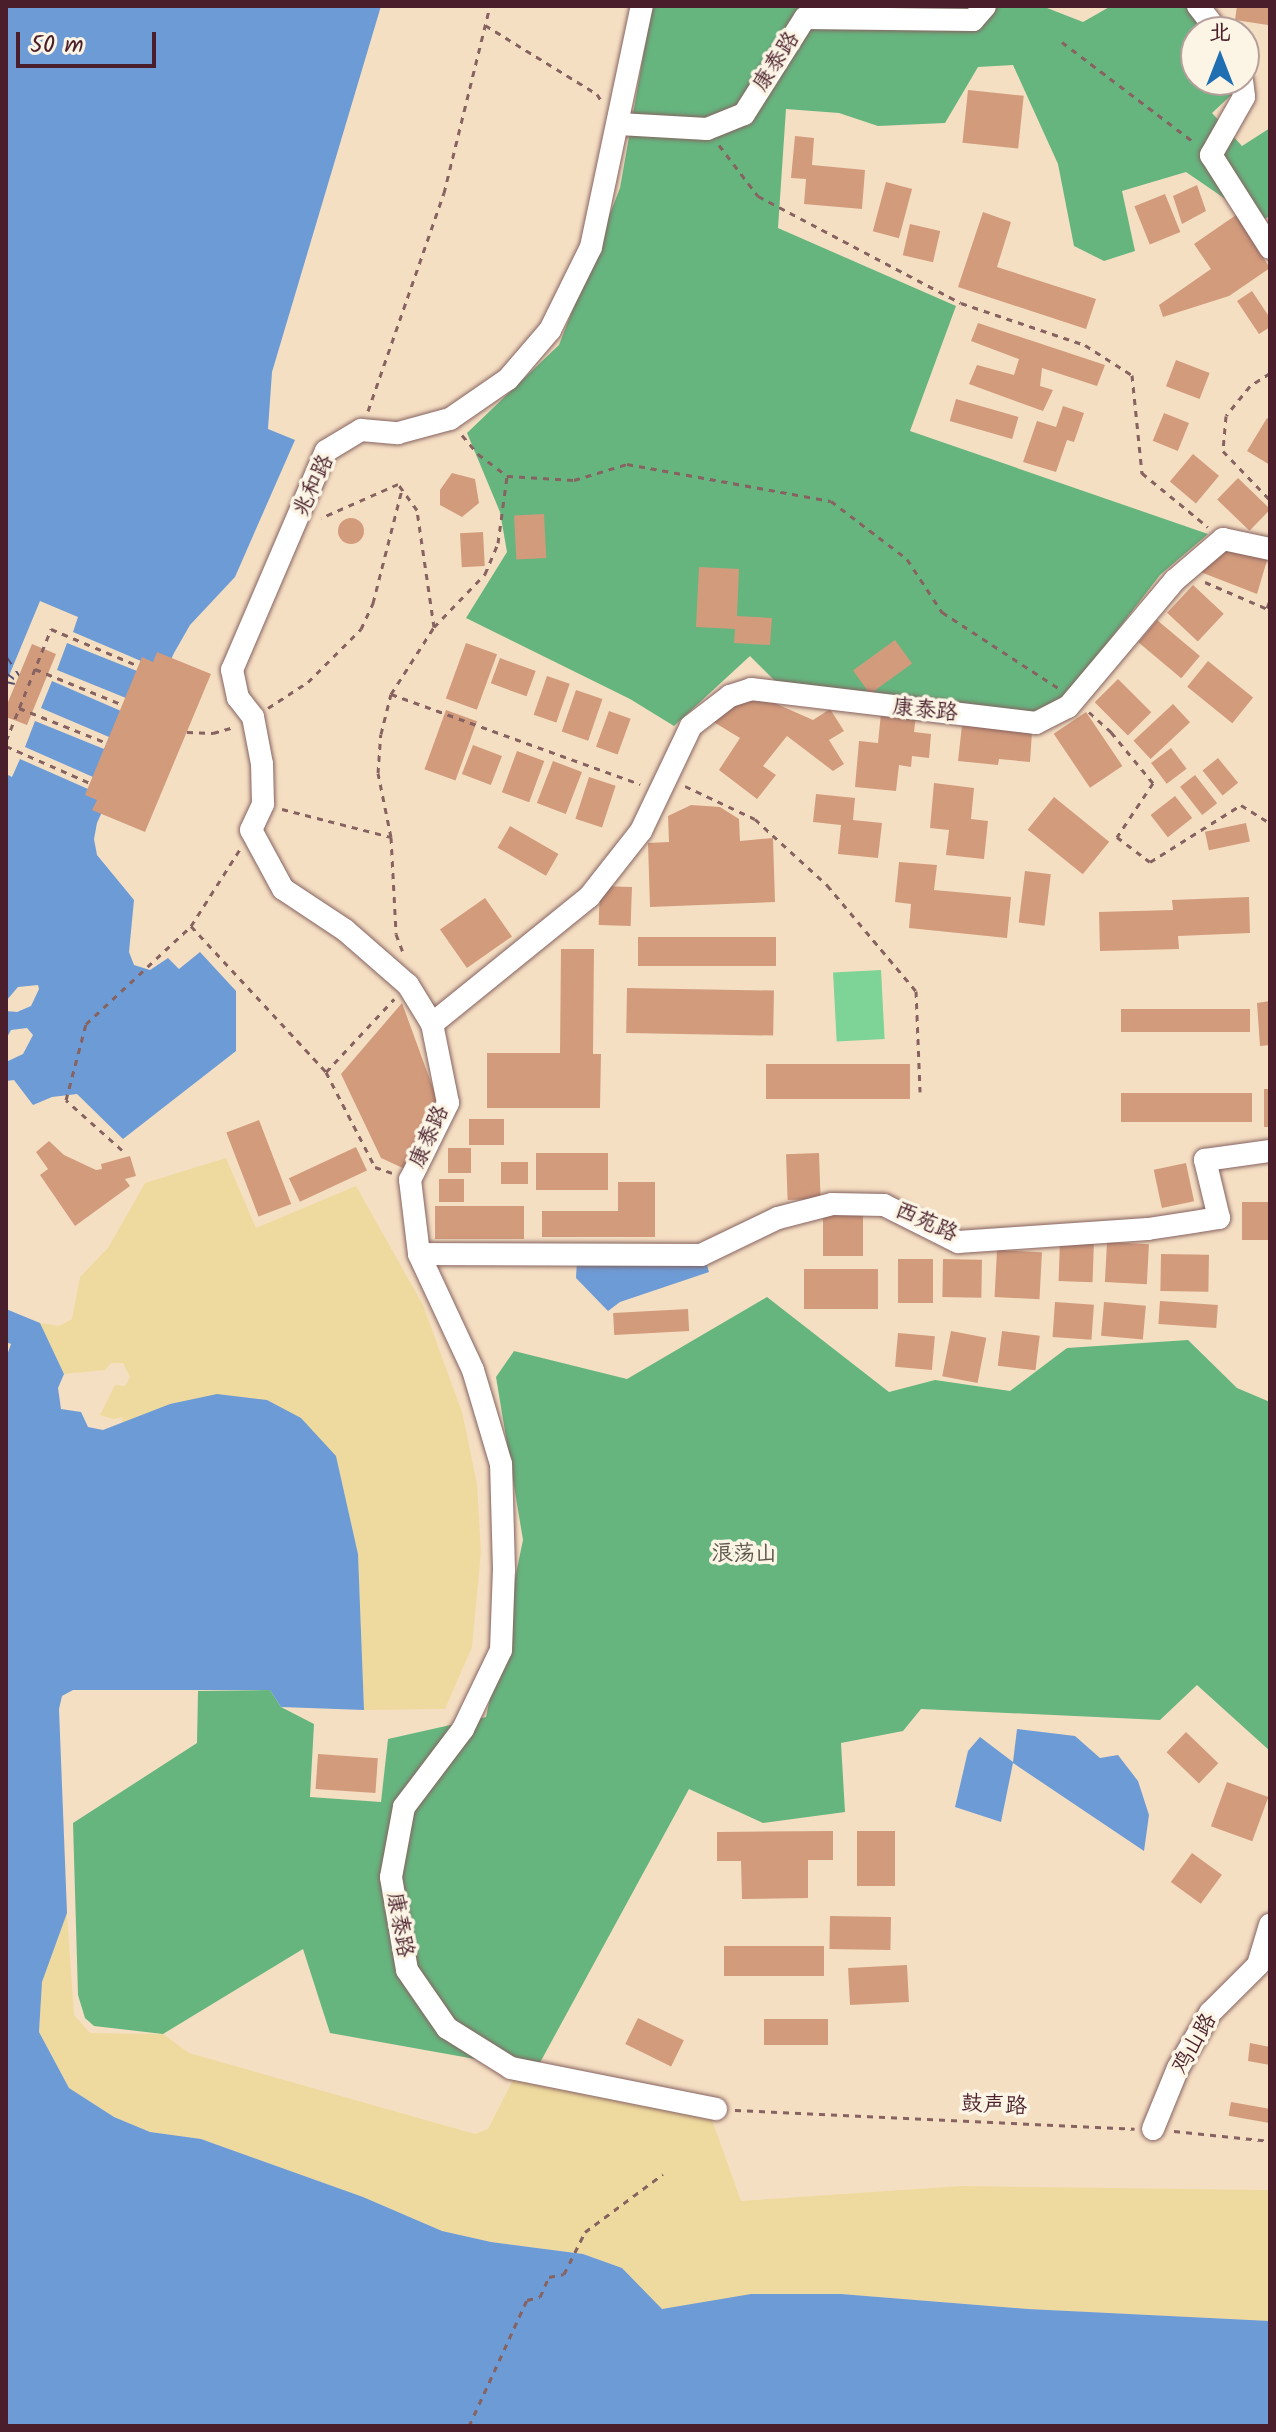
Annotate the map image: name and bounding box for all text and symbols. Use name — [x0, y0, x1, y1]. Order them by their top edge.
scale bar — [20, 16, 160, 66]
north arrow — [1180, 16, 1260, 96]
text: 北 — [1209, 16, 1231, 51]
text: 50 m — [30, 26, 84, 65]
street label: 康泰路 — [748, 27, 806, 97]
street label: 兆和路 — [288, 451, 340, 521]
street label: 康泰路 — [891, 694, 959, 728]
street label: 康泰路 — [405, 1101, 455, 1173]
street label: 西苑路 — [890, 1198, 962, 1248]
park label: 浪荡山 — [711, 1542, 777, 1568]
street label: 康泰路 — [380, 1890, 418, 1960]
street label: 鸡山路 — [1167, 2009, 1223, 2079]
street label: 鼓声路 — [960, 2091, 1028, 2121]

